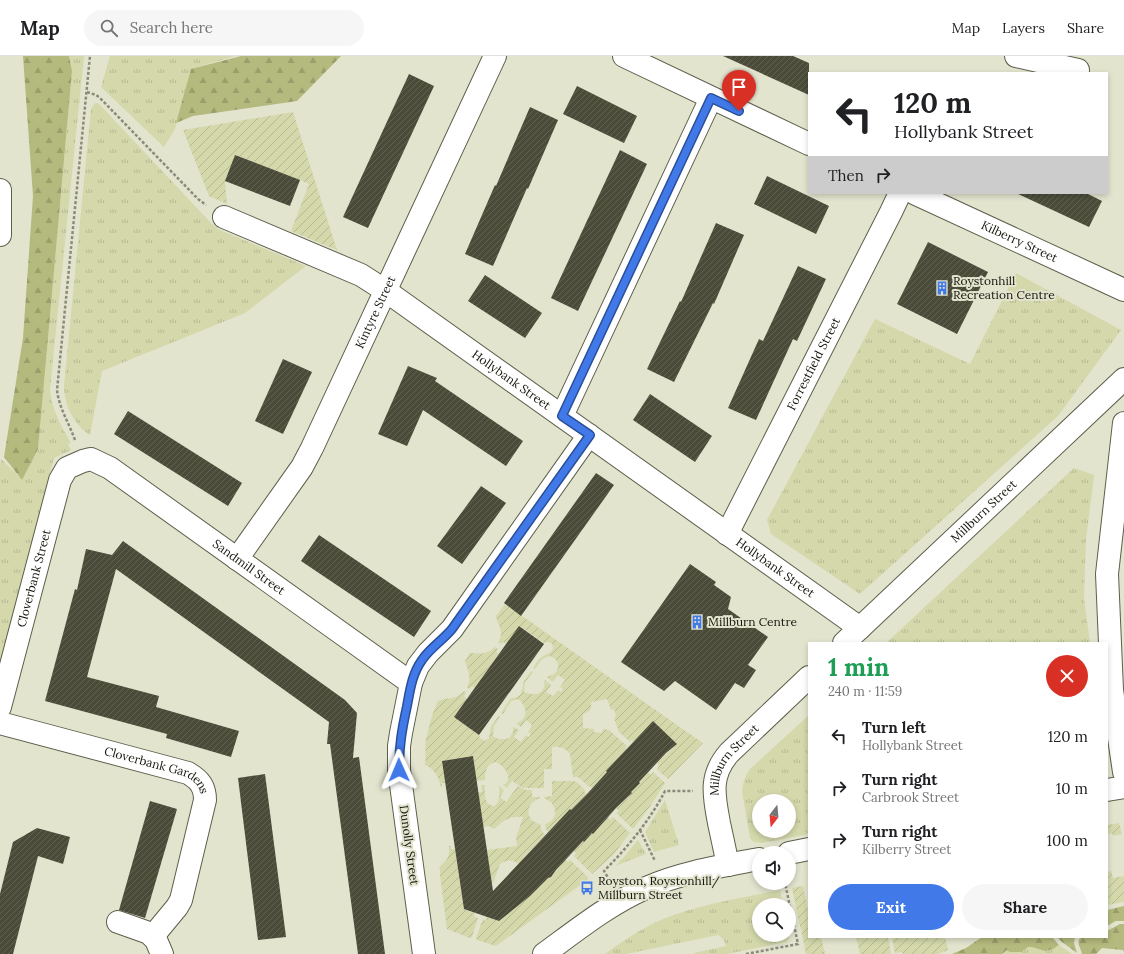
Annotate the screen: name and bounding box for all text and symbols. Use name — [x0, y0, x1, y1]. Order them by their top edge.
search box — [84, 10, 364, 46]
text: Map — [20, 16, 60, 40]
icon: search — [98, 17, 120, 39]
text: Search here — [130, 18, 213, 37]
text: Map — [952, 19, 980, 37]
text: Layers — [1002, 19, 1045, 37]
text: Share — [1067, 19, 1104, 37]
pin — [722, 70, 756, 111]
icon: arrive — [728, 76, 750, 98]
text: 120 m — [894, 85, 971, 121]
icon: left — [828, 88, 880, 140]
text: Hollybank Street — [894, 120, 1033, 143]
icon: right — [872, 164, 894, 186]
text: Then — [828, 166, 864, 185]
street label: Kilberry Street — [979, 217, 1060, 265]
street label: Kintyre Street — [352, 273, 399, 351]
place label: Roystonhill Recreation Centre — [953, 273, 1055, 302]
building icon: Roystonhill Recreation Centre — [934, 280, 950, 296]
street label: Forrestfield Street — [783, 314, 843, 413]
street label: Hollybank Street — [469, 346, 554, 413]
street label: Millburn Street — [947, 476, 1020, 545]
street label: Cloverbank Street — [13, 527, 54, 629]
street label: Hollybank Street — [733, 534, 818, 601]
street label: Sandmill Street — [210, 536, 288, 598]
building icon: Millburn Centre — [689, 614, 705, 630]
place label: Millburn Centre — [708, 614, 798, 629]
text: 1 min — [828, 652, 889, 683]
button: close — [1046, 655, 1088, 697]
text: 240 m · 11:59 — [828, 683, 902, 700]
text: Turn left — [862, 718, 926, 737]
street label: Millburn Street — [707, 720, 762, 796]
icon: left — [828, 725, 850, 747]
text: 120 m — [1048, 727, 1088, 746]
text: Hollybank Street — [862, 737, 963, 754]
street label: Cloverbank Gardens — [103, 743, 212, 796]
position arrow — [378, 749, 420, 791]
text: Turn right — [862, 770, 938, 789]
icon: right — [828, 777, 850, 799]
text: 10 m — [1056, 779, 1088, 798]
text: Carbrook Street — [862, 789, 959, 806]
north arrow — [752, 794, 796, 838]
map controls — [752, 794, 796, 942]
street label: Dunolly Street — [396, 804, 423, 886]
text: Turn right — [862, 822, 938, 841]
icon: right — [828, 829, 850, 851]
text: 100 m — [1047, 831, 1088, 850]
text: Kilberry Street — [862, 841, 951, 858]
button: sound — [752, 846, 796, 890]
place label: Royston, Roystonhill/ Millburn Street — [598, 873, 720, 902]
bus stop icon: Royston, Roystonhill/ Millburn Street — [579, 880, 595, 896]
button: Exit — [828, 884, 954, 930]
button: Share — [962, 884, 1088, 930]
button: search — [752, 898, 796, 942]

